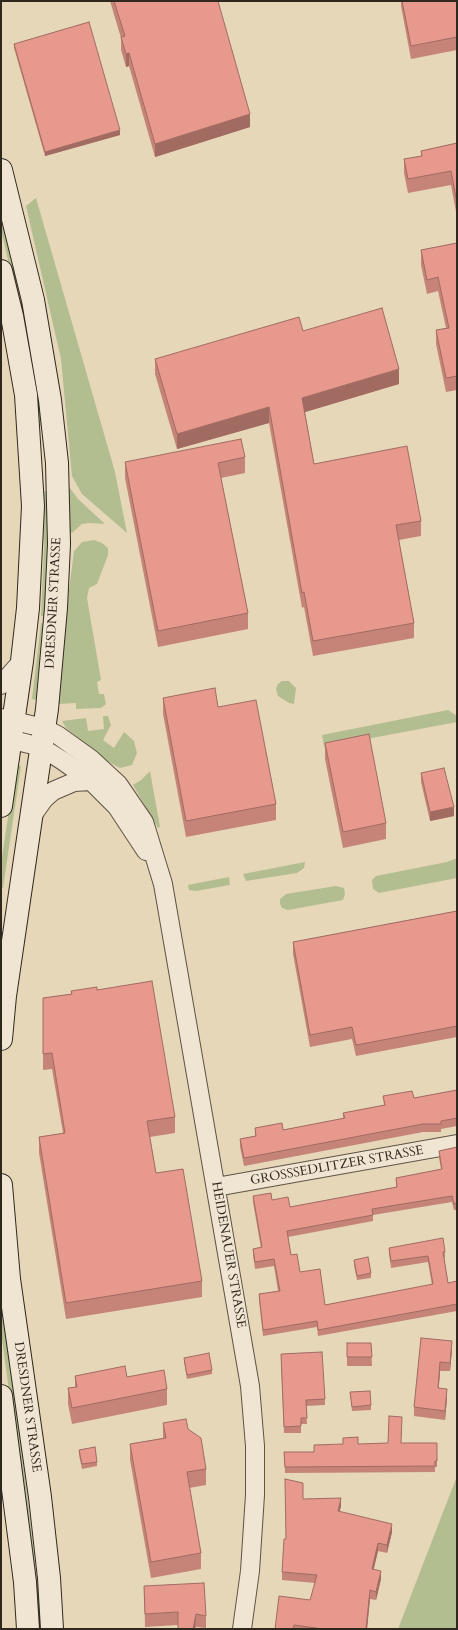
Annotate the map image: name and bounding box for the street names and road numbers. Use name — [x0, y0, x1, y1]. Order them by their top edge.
street label: DRESDNER STRASSE — [43, 537, 65, 669]
street label: GROSSSEDLITZER STRASSE — [249, 1143, 425, 1189]
street label: HEIDENAUER STRASSE — [207, 1180, 249, 1330]
street label: DRESDNER STRASSE — [10, 1341, 44, 1473]

